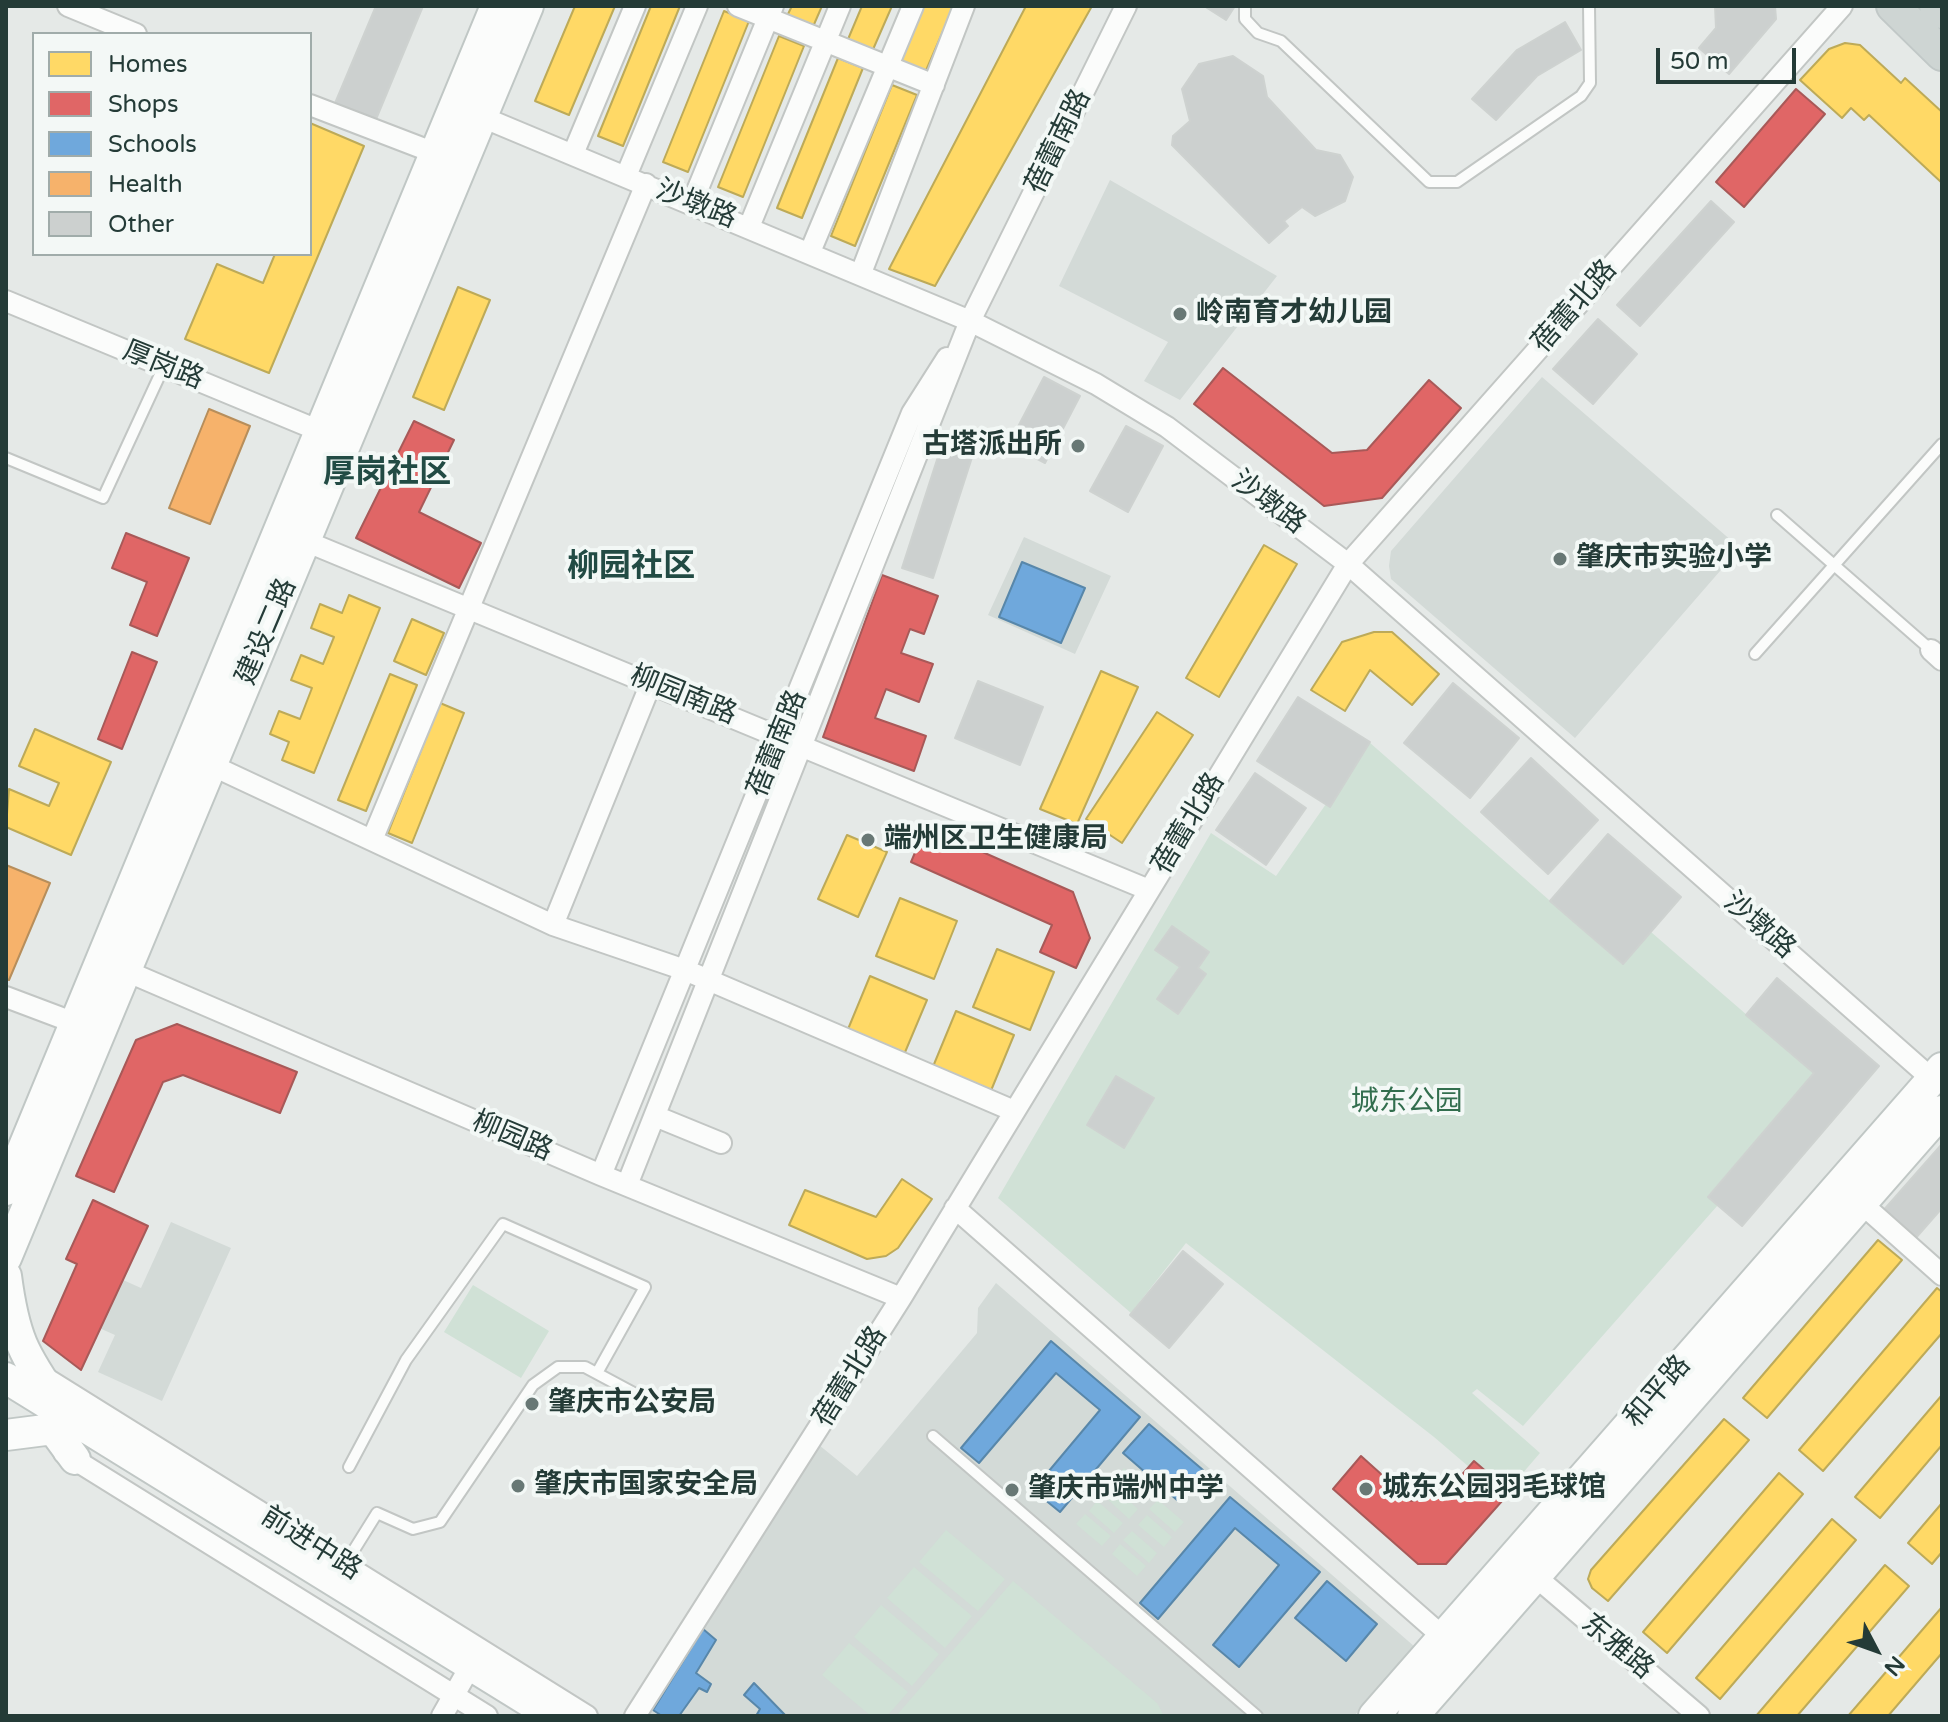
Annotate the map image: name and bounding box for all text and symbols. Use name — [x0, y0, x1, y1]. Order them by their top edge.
legend — [32, 32, 312, 256]
scale bar — [1660, 32, 1800, 82]
text: 50 m — [1670, 47, 1728, 76]
text: Homes — [108, 50, 188, 79]
street label: 蓓蕾南路 — [1019, 84, 1099, 200]
text: Shops — [108, 90, 178, 119]
text: Schools — [108, 130, 197, 159]
text: Health — [108, 170, 183, 199]
street label: 沙墩路 — [651, 174, 741, 236]
text: Other — [108, 210, 174, 239]
street label: 蓓蕾北路 — [1526, 254, 1624, 360]
place label: 岭南育才幼儿园 — [1196, 297, 1392, 331]
marker: 岭南育才幼儿园 — [1171, 305, 1189, 323]
street label: 厚岗路 — [118, 335, 208, 397]
place label: 古塔派出所 — [922, 429, 1062, 463]
marker: 古塔派出所 — [1069, 437, 1087, 455]
district label: 厚岗社区 — [323, 455, 451, 493]
street label: 沙墩路 — [1224, 464, 1312, 542]
place label: 肇庆市实验小学 — [1576, 542, 1772, 576]
district label: 柳园社区 — [567, 549, 695, 587]
marker: 肇庆市实验小学 — [1551, 550, 1569, 568]
street label: 建设二路 — [230, 574, 304, 690]
street label: 柳园南路 — [625, 659, 741, 733]
street label: 蓓蕾南路 — [741, 686, 815, 802]
street label: 蓓蕾北路 — [1146, 767, 1232, 881]
place label: 端州区卫生健康局 — [884, 823, 1108, 857]
marker: 端州区卫生健康局 — [859, 831, 877, 849]
street label: 沙墩路 — [1716, 886, 1802, 966]
park label: 城东公园 — [1351, 1086, 1463, 1120]
street label: 柳园路 — [467, 1105, 557, 1169]
street label: 蓓蕾北路 — [807, 1321, 895, 1433]
street label: 和平路 — [1618, 1349, 1698, 1435]
place label: 肇庆市公安局 — [548, 1387, 716, 1421]
marker: 肇庆市公安局 — [523, 1395, 541, 1413]
place label: 肇庆市国家安全局 — [534, 1469, 758, 1503]
place label: 城东公园羽毛球馆 — [1382, 1472, 1606, 1506]
place label: 肇庆市端州中学 — [1028, 1473, 1224, 1507]
marker: 肇庆市国家安全局 — [509, 1477, 527, 1495]
marker: 城东公园羽毛球馆 — [1357, 1480, 1375, 1498]
marker: 肇庆市端州中学 — [1003, 1481, 1021, 1499]
street label: 前进中路 — [255, 1500, 367, 1588]
street label: 东雅路 — [1574, 1607, 1660, 1687]
north arrow — [1836, 1610, 1916, 1690]
text: N — [1879, 1651, 1910, 1681]

